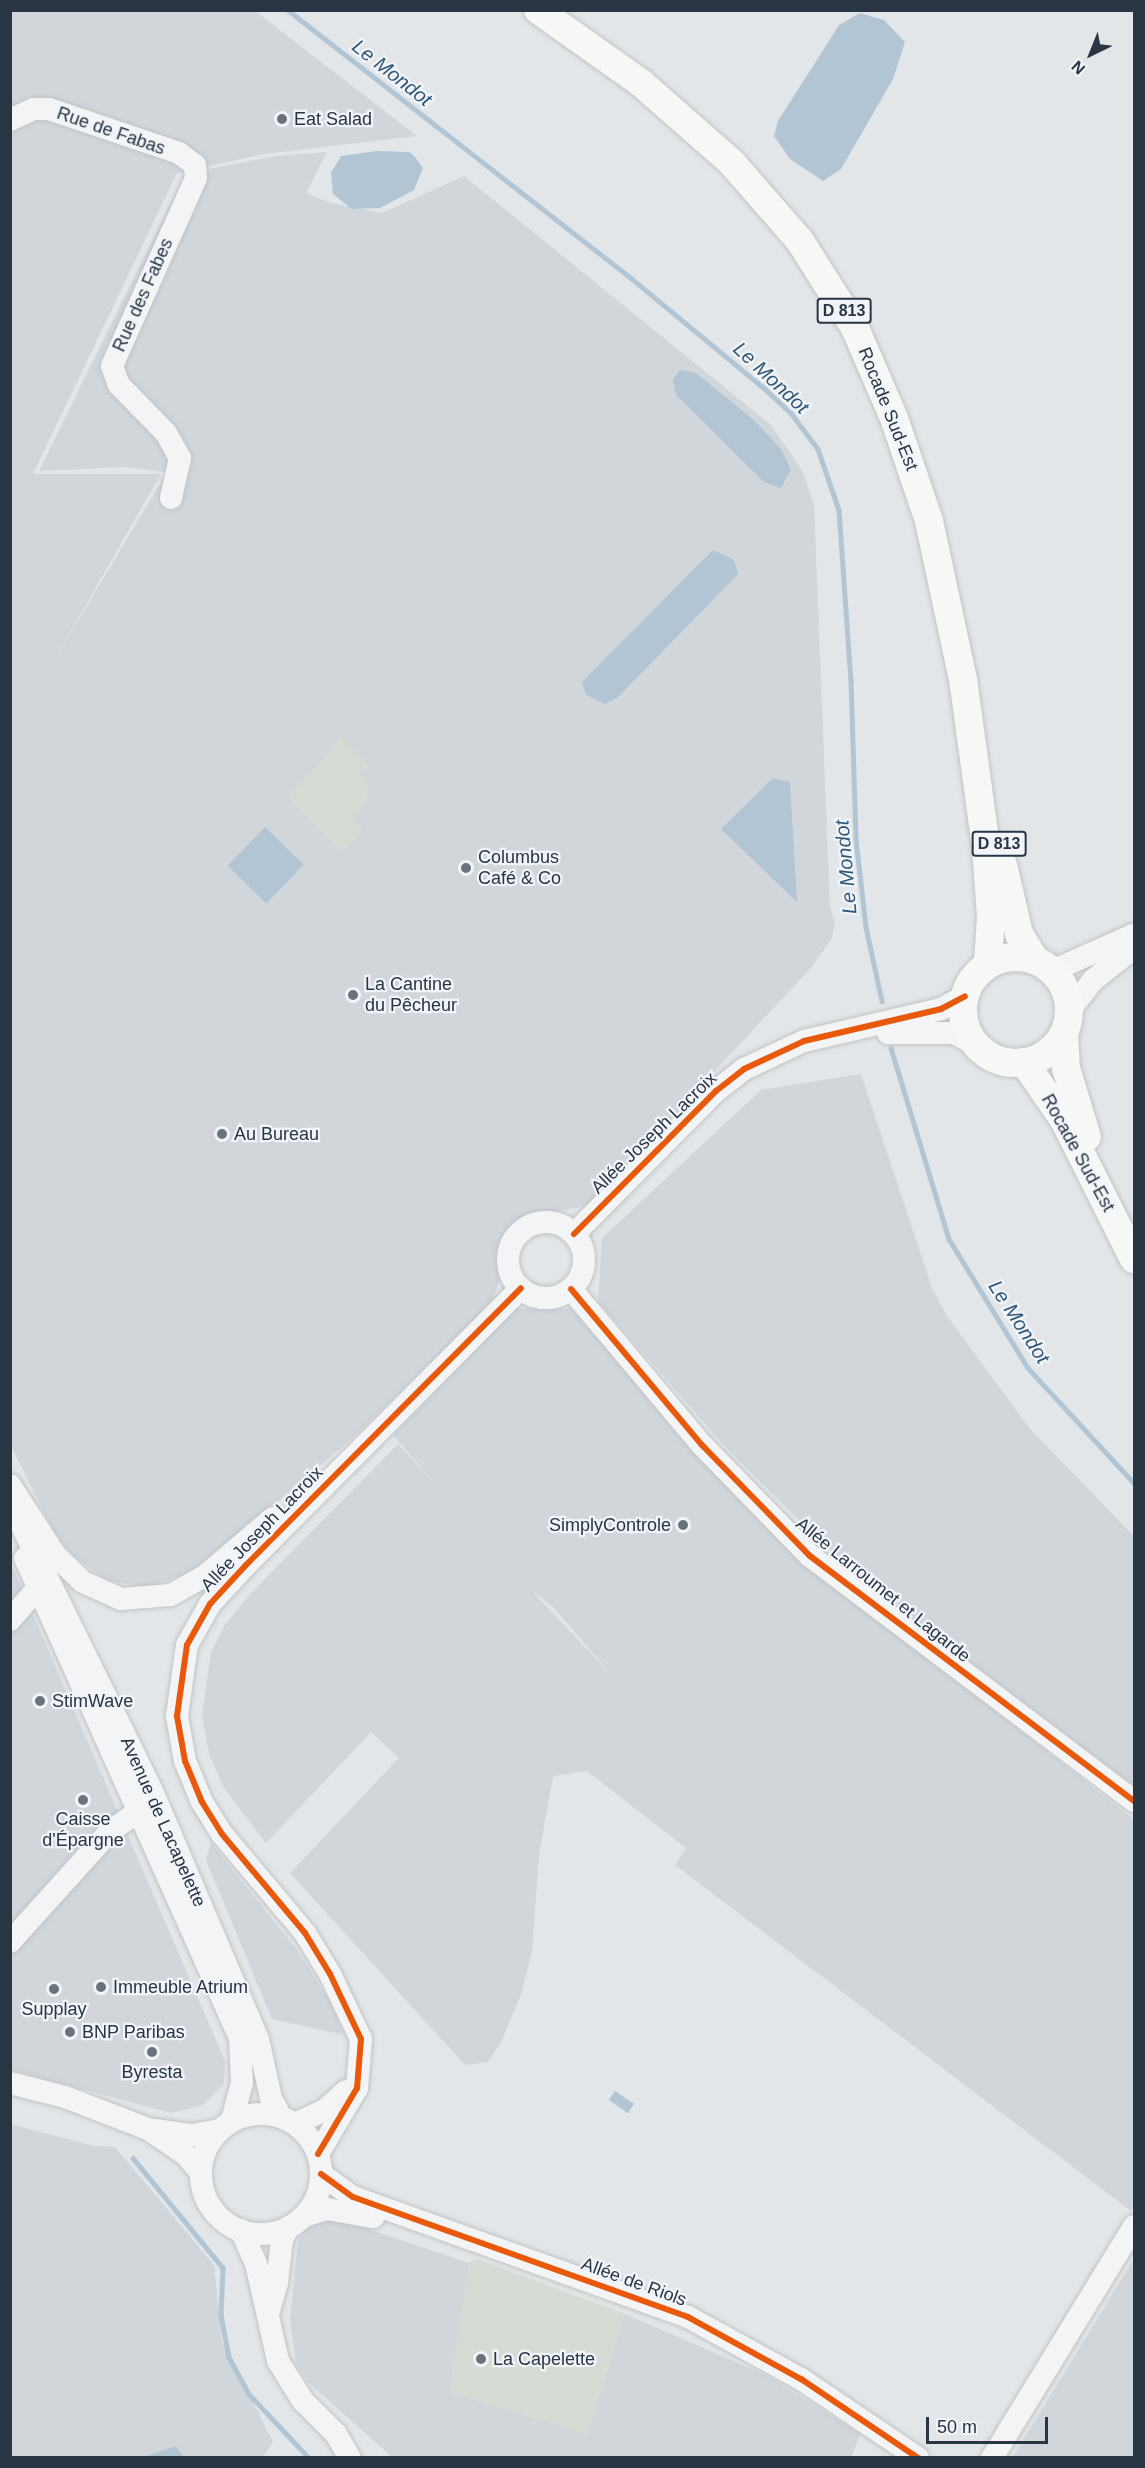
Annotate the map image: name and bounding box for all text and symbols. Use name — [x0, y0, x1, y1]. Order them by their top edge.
north arrow — [1061, 24, 1121, 84]
water label: Le Mondot — [347, 34, 437, 112]
text: N — [1068, 57, 1088, 78]
street label: Rue de Fabas — [54, 102, 168, 160]
place label: Eat Salad — [294, 108, 372, 130]
marker: Eat Salad — [275, 112, 289, 126]
street label: Rue des Fabes — [108, 235, 178, 355]
road number: D 813 — [816, 298, 872, 324]
water label: Le Mondot — [728, 337, 814, 419]
street label: Rocade Sud-Est — [853, 344, 923, 474]
water label: Le Mondot — [830, 819, 862, 915]
road number: D 813 — [970, 831, 1028, 857]
place label: Columbus Café & Co — [478, 847, 561, 890]
marker: Columbus Café & Co — [459, 861, 473, 875]
place label: La Cantine du Pêcheur — [365, 974, 457, 1016]
marker: La Cantine du Pêcheur — [346, 988, 360, 1002]
street label: Allée Joseph Lacroix — [587, 1068, 721, 1198]
street label: Rocade Sud-Est — [1037, 1090, 1119, 1216]
place label: Au Bureau — [234, 1123, 319, 1145]
marker: Au Bureau — [215, 1127, 229, 1141]
water label: Le Mondot — [983, 1276, 1055, 1368]
street label: Allée Joseph Lacroix — [197, 1462, 327, 1596]
street label: Allée Larroumet et Lagarde — [791, 1513, 975, 1667]
place label: SimplyControle — [549, 1514, 671, 1536]
marker: SimplyControle — [676, 1518, 690, 1532]
place label: StimWave — [52, 1690, 133, 1712]
marker: StimWave — [33, 1694, 47, 1708]
street label: Avenue de Lacapelette — [116, 1734, 210, 1910]
marker: Caisse d'Épargne — [76, 1793, 90, 1807]
place label: Caisse d'Épargne — [42, 1809, 124, 1852]
place label: Immeuble Atrium — [113, 1976, 249, 1998]
marker: Immeuble Atrium — [94, 1980, 108, 1994]
marker: Supplay — [47, 1982, 61, 1996]
place label: Supplay — [21, 1998, 87, 2020]
place label: BNP Paribas — [82, 2021, 185, 2043]
marker: BNP Paribas — [63, 2025, 77, 2039]
marker: Byresta — [145, 2045, 159, 2059]
place label: Byresta — [121, 2061, 183, 2083]
street label: Allée de Riols — [579, 2253, 689, 2311]
place label: La Capelette — [493, 2348, 595, 2370]
marker: La Capelette — [474, 2352, 488, 2366]
scale bar — [929, 2405, 1050, 2443]
text: 50 m — [937, 2417, 977, 2437]

